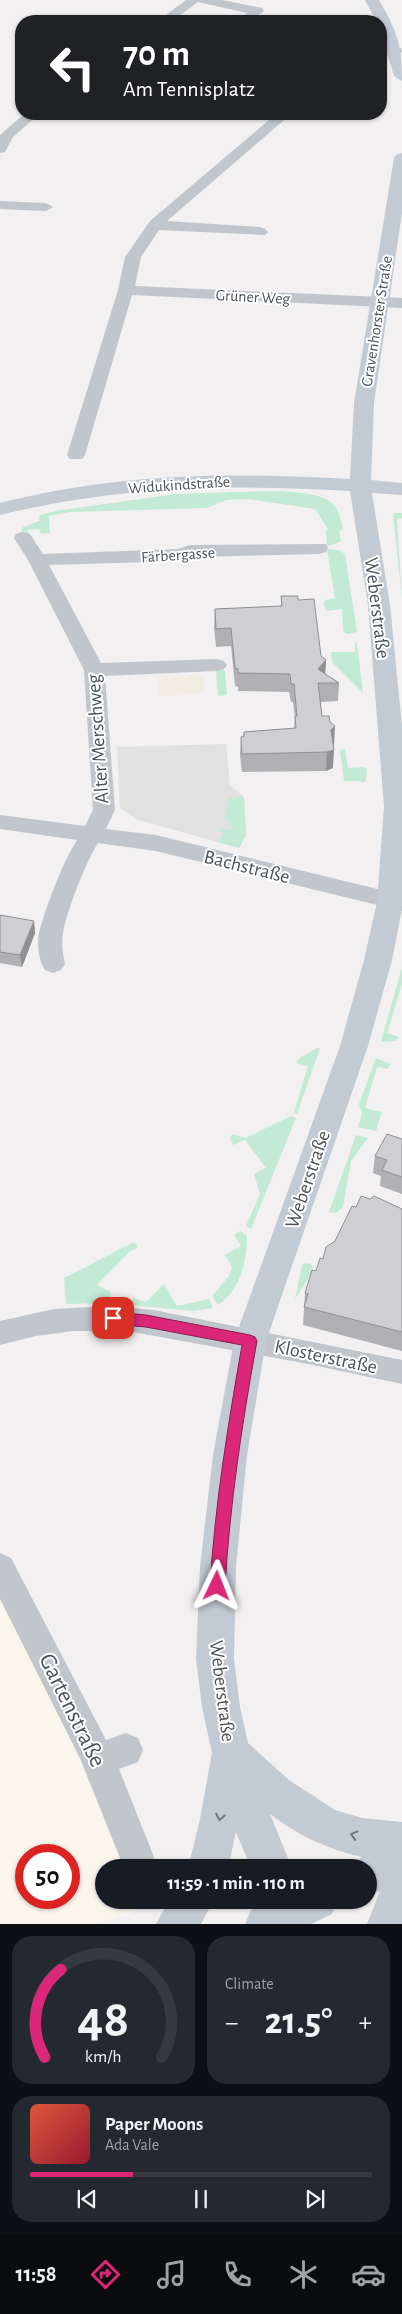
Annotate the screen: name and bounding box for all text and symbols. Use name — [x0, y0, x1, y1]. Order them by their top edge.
icon: left — [40, 35, 105, 100]
text: 70 m — [123, 37, 190, 72]
text: Am Tennisplatz — [123, 78, 255, 100]
street label: Gravenhorster Straße — [359, 255, 395, 388]
street label: Grüner Weg — [215, 287, 291, 307]
street label: Widukindstraße — [128, 473, 230, 497]
street label: Färbergasse — [141, 544, 215, 566]
street label: Weberstraße — [361, 556, 393, 660]
street label: Alter Merschweg — [83, 673, 112, 804]
street label: Bachstraße — [202, 847, 292, 887]
street label: Weberstraße — [282, 1128, 334, 1231]
pin — [92, 1297, 134, 1339]
icon: arrive — [99, 1304, 127, 1332]
street label: Klosterstraße — [273, 1336, 379, 1378]
position arrow — [190, 1559, 242, 1611]
street label: Weberstraße — [206, 1639, 238, 1743]
street label: Gartenstraße — [34, 1650, 110, 1771]
one-way arrow — [215, 1813, 226, 1822]
one-way arrow — [350, 1830, 359, 1840]
speed limit sign: 50 — [15, 1844, 80, 1909]
text: 11:59 · 1 min · 110 m — [167, 1874, 305, 1893]
text: Climate — [225, 1976, 274, 1992]
text: 48 — [78, 1994, 129, 2046]
text: 21.5° — [265, 2003, 332, 2041]
text: − — [225, 2009, 238, 2037]
text: + — [359, 2009, 372, 2037]
text: km/h — [85, 2048, 122, 2066]
text: Paper Moons — [105, 2115, 203, 2134]
text: Ada Vale — [105, 2137, 159, 2153]
icon: previous — [73, 2185, 101, 2213]
icon: pause — [187, 2185, 215, 2213]
icon: next — [301, 2185, 329, 2213]
icon: directions — [88, 2257, 123, 2292]
icon: music — [154, 2257, 189, 2292]
icon: phone — [220, 2257, 255, 2292]
icon: climate — [286, 2257, 321, 2292]
icon: car — [351, 2257, 386, 2292]
text: 11:58 — [15, 2263, 57, 2285]

